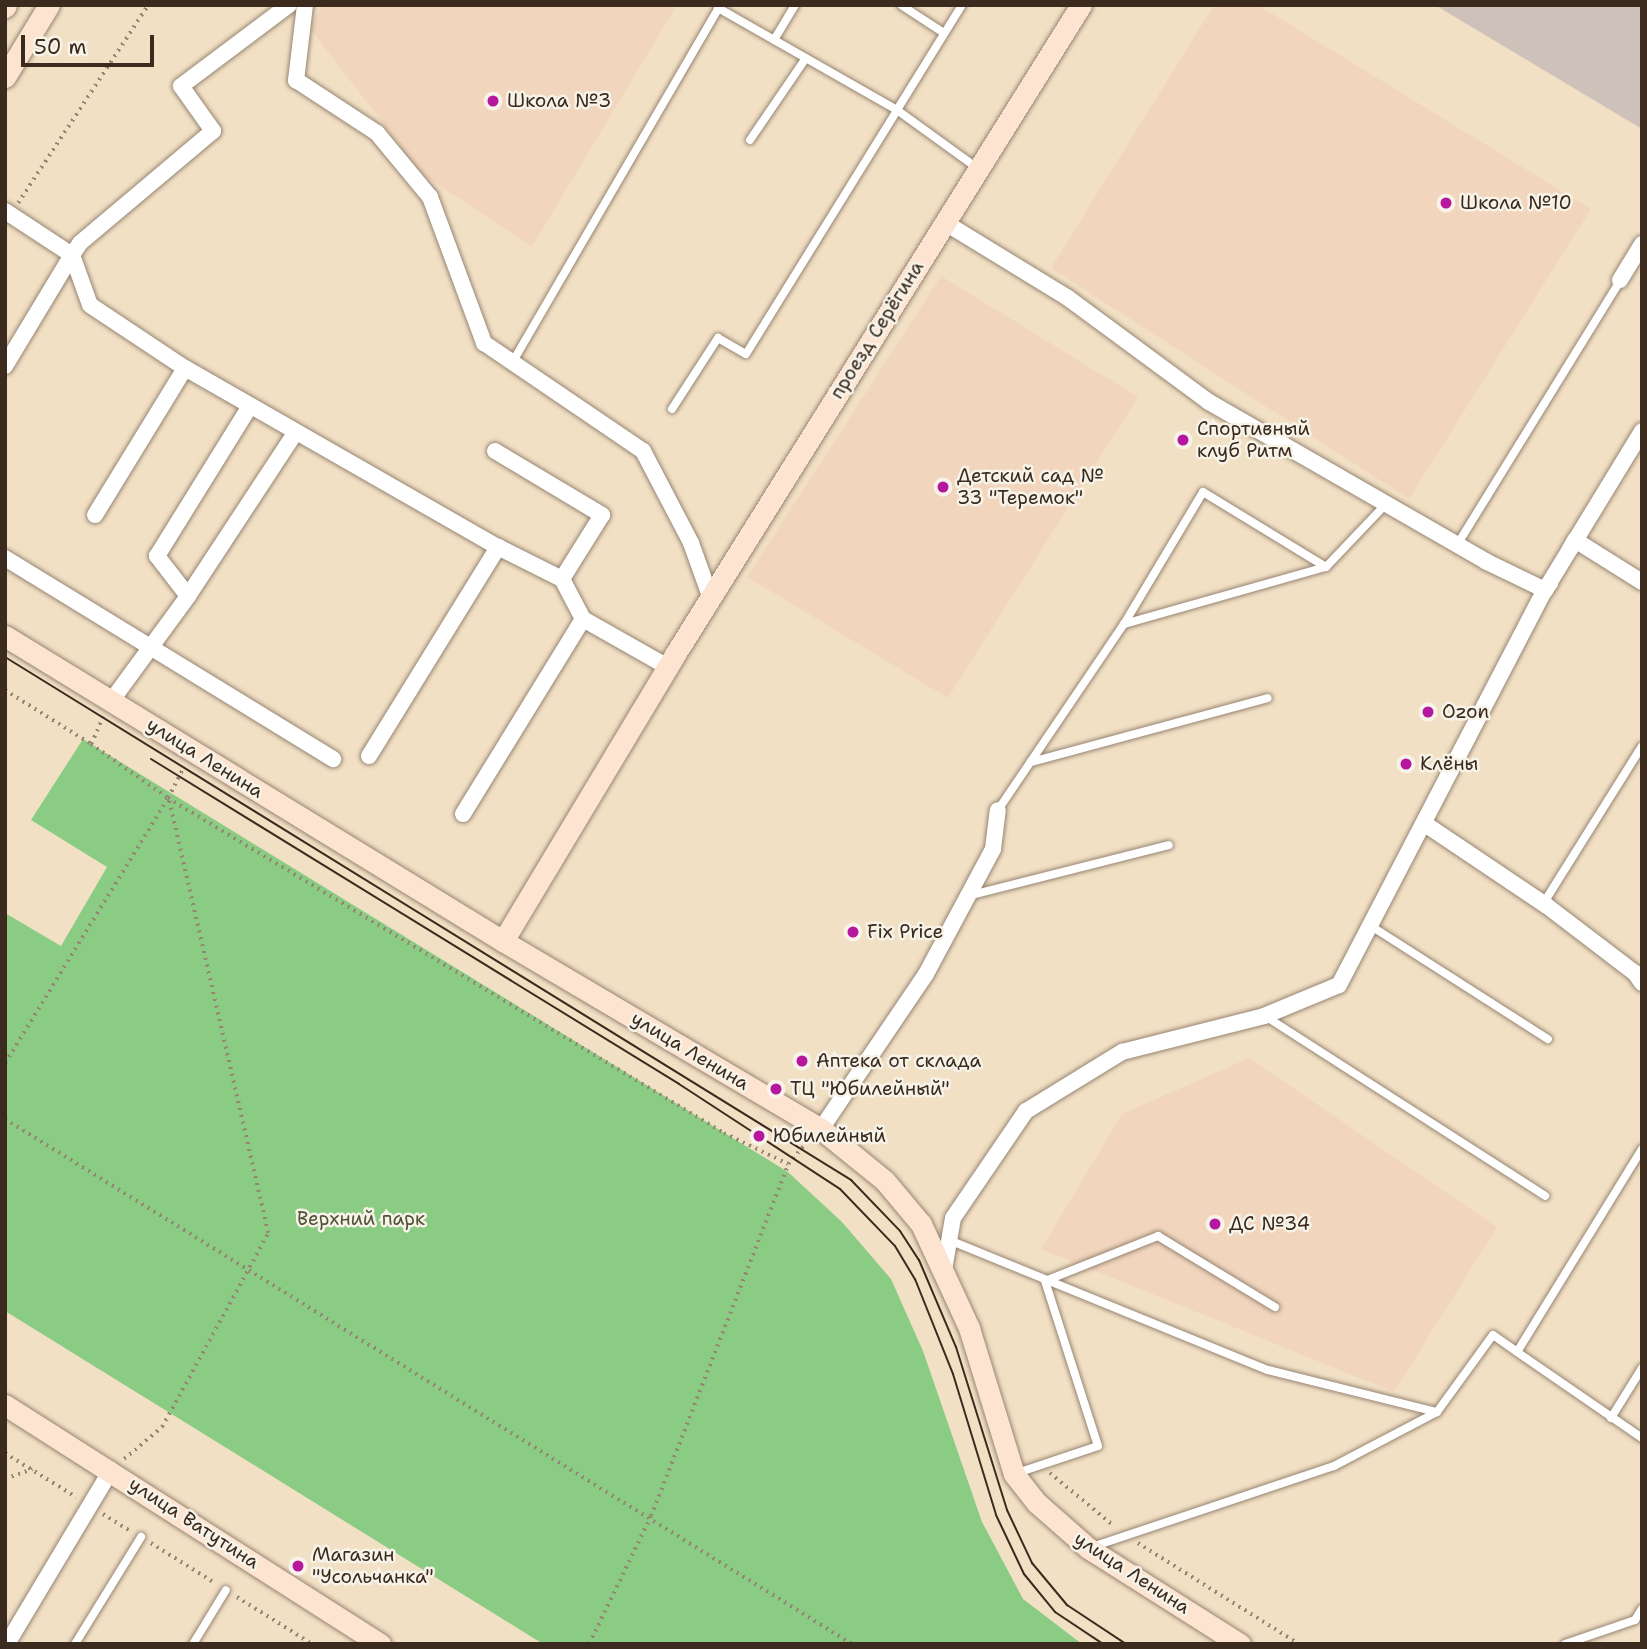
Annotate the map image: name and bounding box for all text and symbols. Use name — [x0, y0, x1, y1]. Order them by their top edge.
scale bar — [24, 21, 158, 65]
text: 50 m — [34, 33, 87, 61]
place label: Школа №3 — [507, 90, 611, 112]
marker: Школа №3 — [485, 93, 501, 109]
place label: Школа №10 — [1460, 192, 1572, 214]
marker: Школа №10 — [1438, 195, 1454, 211]
street label: проезд Серёгина — [825, 257, 929, 403]
place label: Спортивный клуб Ритм — [1197, 418, 1310, 462]
marker: Спортивный клуб Ритм — [1175, 432, 1191, 448]
place label: Детский сад № 33 "Теремок" — [957, 465, 1104, 509]
marker: Детский сад № 33 "Теремок" — [935, 479, 951, 495]
place label: Ozon — [1442, 701, 1489, 723]
marker: Ozon — [1420, 704, 1436, 720]
street label: улица Ленина — [142, 713, 268, 803]
place label: Клёны — [1420, 753, 1478, 775]
marker: Клёны — [1398, 756, 1414, 772]
place label: Fix Price — [867, 921, 943, 943]
marker: Fix Price — [845, 924, 861, 940]
street label: улица Ленина — [627, 1007, 753, 1095]
place label: Аптека от склада — [816, 1050, 981, 1072]
marker: Аптека от склада — [794, 1053, 810, 1069]
place label: ТЦ "Юбилейный" — [790, 1078, 950, 1100]
marker: ТЦ "Юбилейный" — [768, 1081, 784, 1097]
place label: Юбилейный — [773, 1125, 886, 1147]
marker: Юбилейный — [751, 1128, 767, 1144]
park label: Верхний парк — [297, 1208, 425, 1230]
place label: ДС №34 — [1229, 1213, 1310, 1235]
marker: ДС №34 — [1207, 1216, 1223, 1232]
street label: улица Ватутина — [125, 1472, 263, 1574]
street label: улица Ленина — [1070, 1527, 1194, 1619]
place label: Магазин "Усольчанка" — [312, 1544, 434, 1588]
marker: Магазин "Усольчанка" — [290, 1558, 306, 1574]

